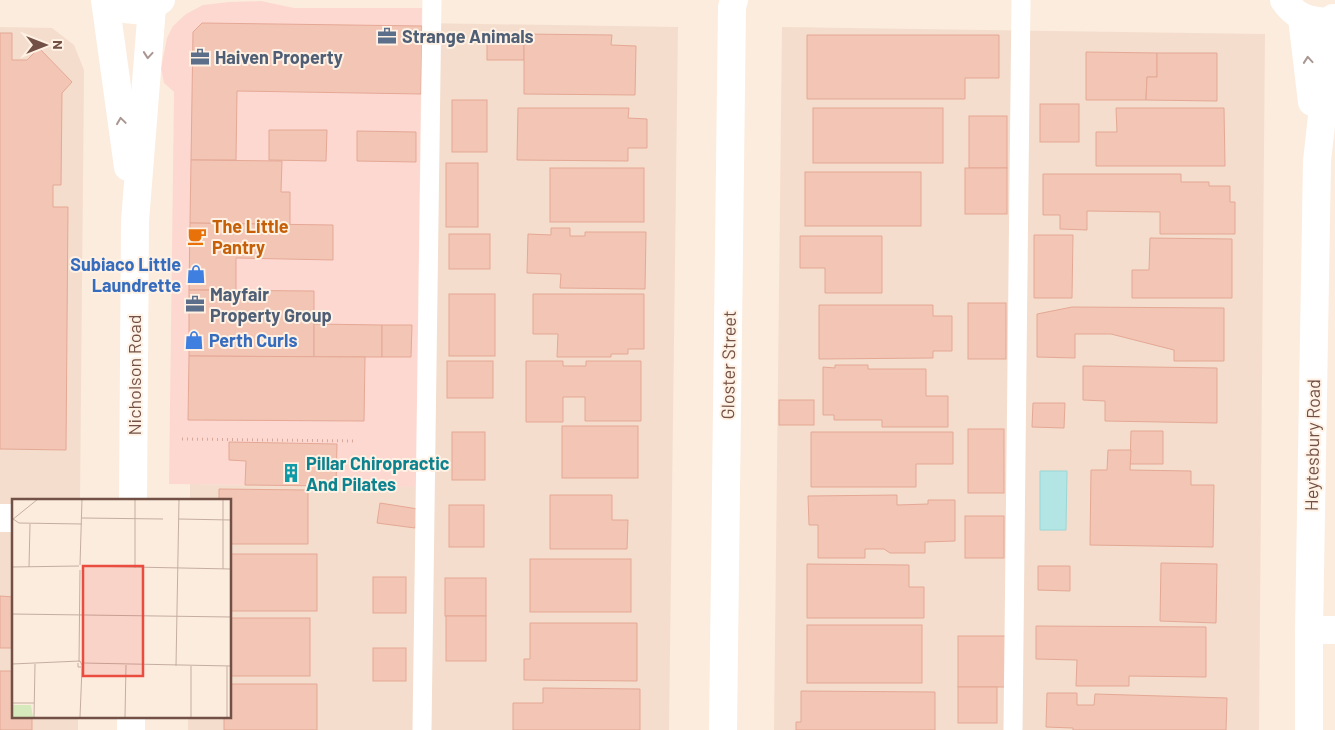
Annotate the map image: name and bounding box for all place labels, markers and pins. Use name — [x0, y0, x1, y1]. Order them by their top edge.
office icon: Strange Animals — [376, 25, 398, 47]
place label: Strange Animals — [402, 25, 534, 47]
office icon: Haiven Property — [189, 46, 211, 68]
place label: Haiven Property — [215, 46, 343, 68]
place label: The Little Pantry — [212, 215, 289, 258]
cafe icon: The Little Pantry — [186, 225, 208, 247]
place label: Subiaco Little Laundrette — [70, 253, 181, 296]
shop icon: Subiaco Little Laundrette — [185, 263, 207, 285]
place label: Mayfair Property Group — [210, 283, 332, 326]
office icon: Mayfair Property Group — [184, 293, 206, 315]
shop icon: Perth Curls — [183, 329, 205, 351]
place label: Perth Curls — [209, 329, 297, 351]
place label: Pillar Chiropractic And Pilates — [306, 452, 450, 495]
building icon: Pillar Chiropractic And Pilates — [280, 462, 302, 484]

